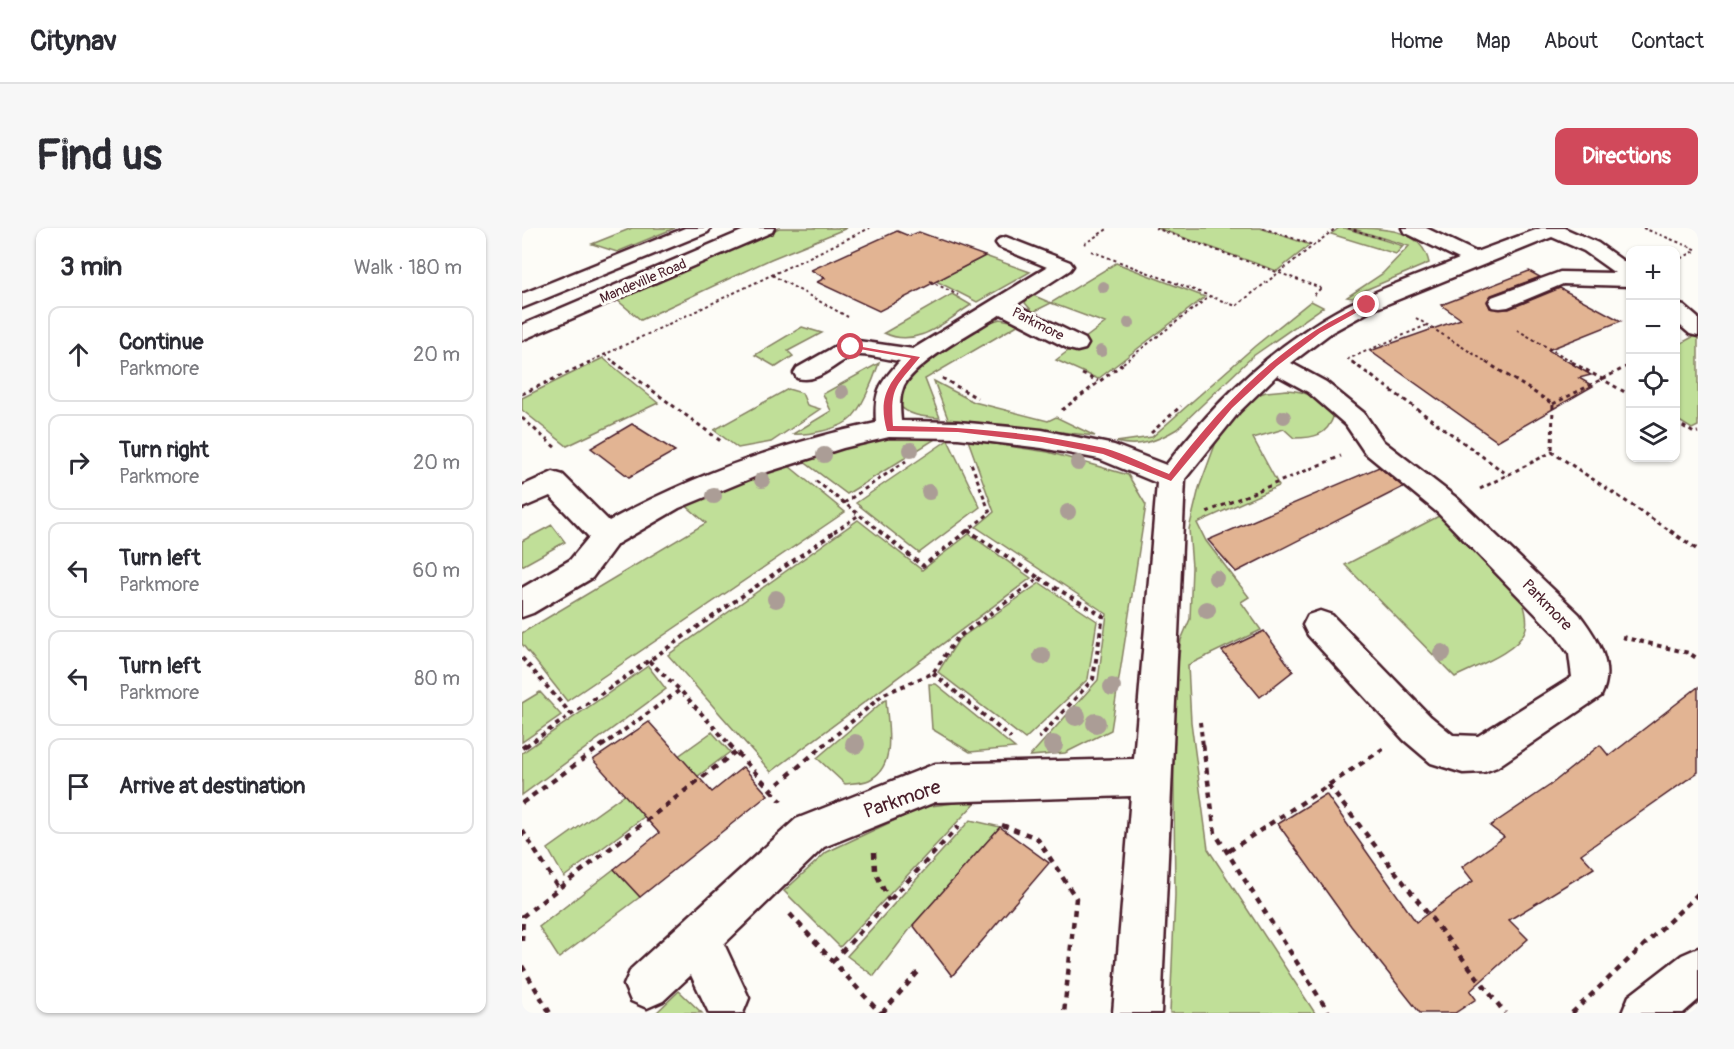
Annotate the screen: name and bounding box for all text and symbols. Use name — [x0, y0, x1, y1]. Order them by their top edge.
text: Citynav — [30, 24, 117, 59]
text: Home — [1390, 28, 1443, 55]
text: Map — [1476, 28, 1511, 55]
text: About — [1544, 28, 1598, 55]
text: Contact — [1631, 28, 1704, 55]
button: Directions — [1555, 128, 1698, 185]
text: Find us — [36, 130, 162, 182]
map controls — [1626, 246, 1680, 462]
button: + — [1626, 246, 1680, 300]
text: 3 min — [60, 251, 122, 283]
text: Walk · 180 m — [354, 255, 462, 280]
street label: Mandeville Road — [597, 255, 689, 307]
route end — [1353, 291, 1379, 317]
button: − — [1626, 300, 1680, 354]
street label: Parkmore — [1009, 304, 1067, 344]
text: Continue — [119, 328, 203, 356]
route start — [837, 333, 863, 359]
icon: ahead — [62, 338, 95, 371]
text: 20 m — [413, 342, 460, 367]
button: locate — [1626, 354, 1680, 408]
text: Parkmore — [119, 356, 199, 381]
button: layers — [1626, 408, 1680, 462]
text: Turn right — [119, 436, 209, 464]
icon: right — [62, 446, 95, 479]
text: 20 m — [413, 450, 460, 475]
text: Parkmore — [119, 464, 199, 489]
text: Turn left — [119, 544, 201, 572]
icon: left — [62, 554, 95, 587]
text: 60 m — [413, 558, 460, 583]
text: Parkmore — [119, 572, 199, 597]
street label: Parkmore — [1518, 575, 1577, 635]
text: Turn left — [119, 652, 201, 680]
icon: left — [62, 662, 95, 695]
text: 80 m — [414, 666, 460, 691]
text: Parkmore — [119, 680, 199, 705]
icon: arrive — [62, 770, 95, 803]
text: Arrive at destination — [119, 772, 305, 800]
street label: Parkmore — [860, 774, 944, 824]

